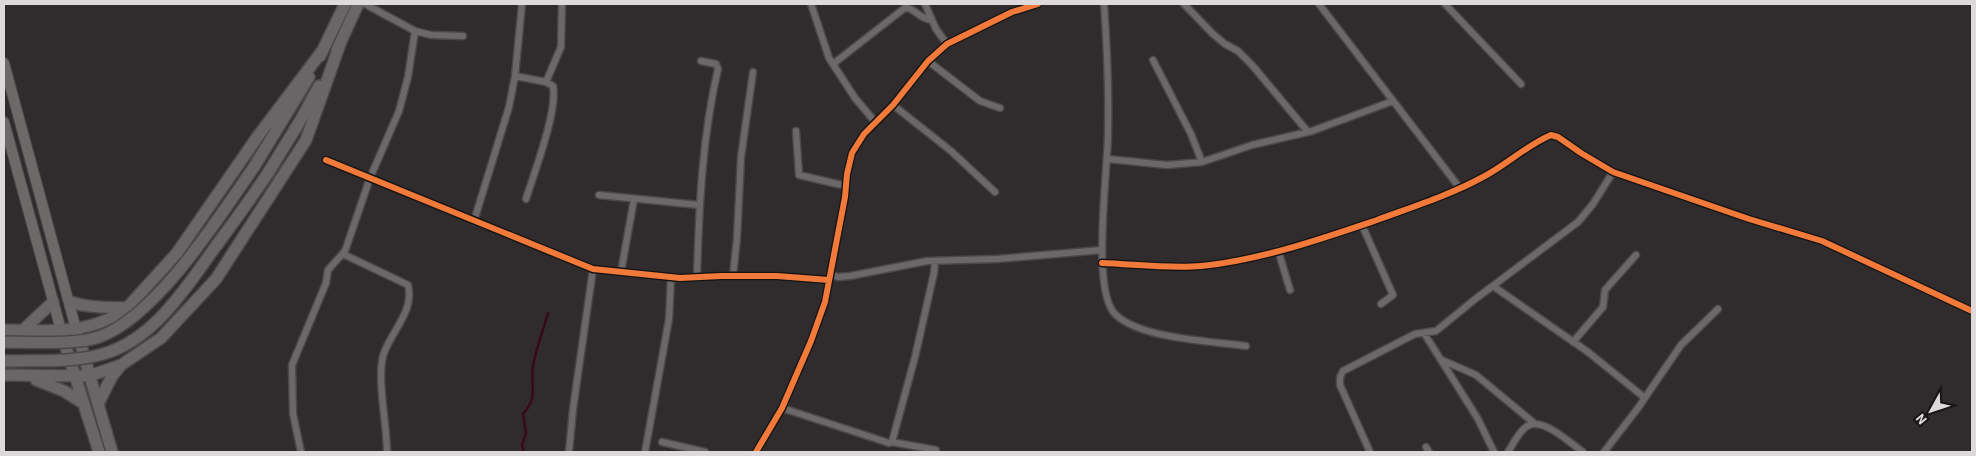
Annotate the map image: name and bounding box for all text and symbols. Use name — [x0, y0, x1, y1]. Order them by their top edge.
north arrow — [1906, 386, 1956, 436]
text: N — [1911, 409, 1932, 429]

